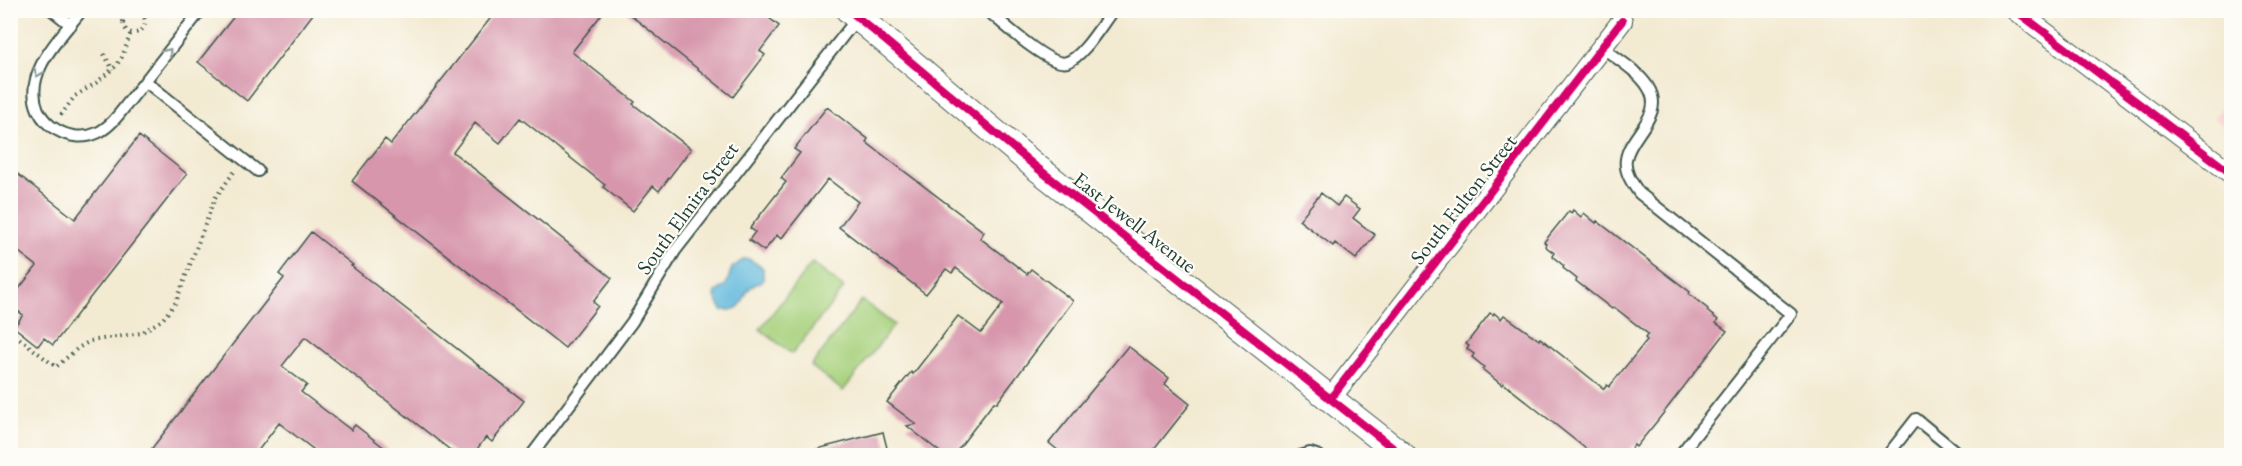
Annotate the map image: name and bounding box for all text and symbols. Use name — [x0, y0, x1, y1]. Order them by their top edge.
one-way arrow — [161, 48, 172, 59]
one-way arrow — [33, 67, 45, 78]
street label: South Fulton Street — [1404, 128, 1523, 270]
street label: South Elmira Street — [630, 136, 744, 279]
street label: East Jewell Avenue — [1068, 165, 1202, 279]

